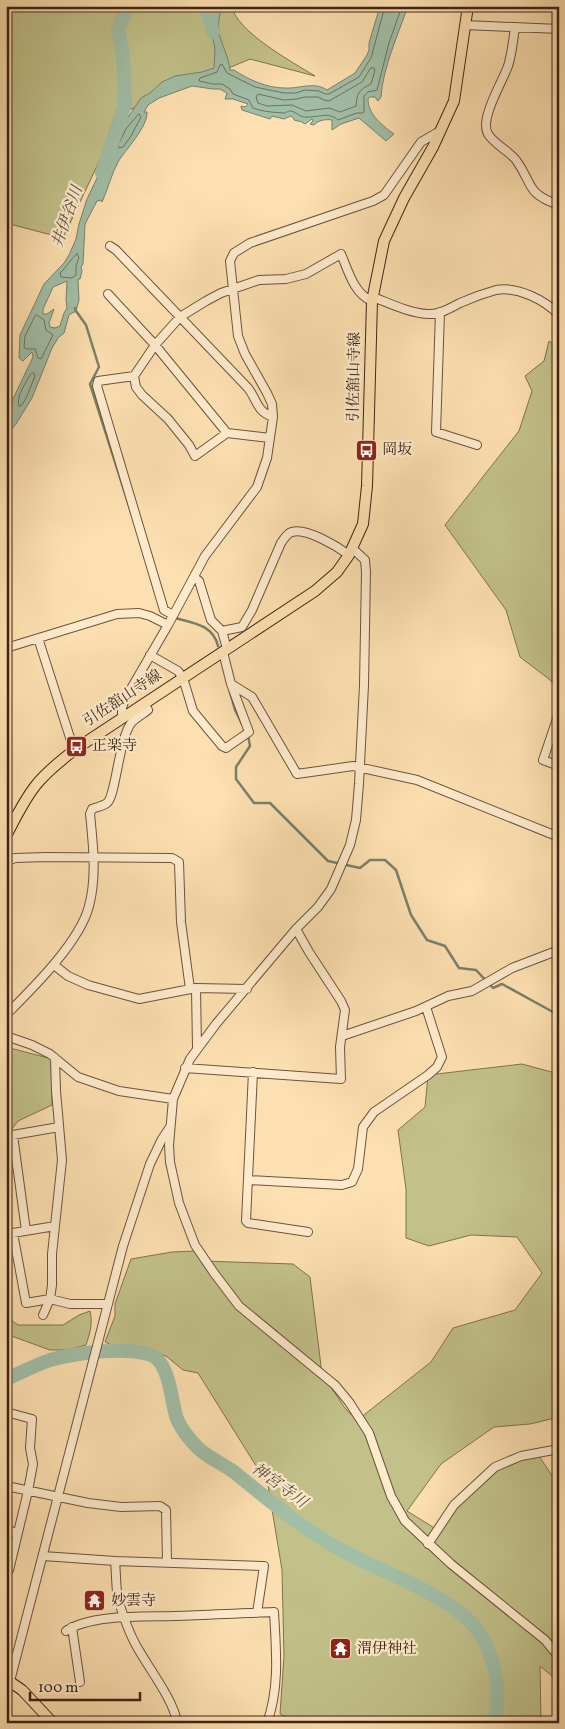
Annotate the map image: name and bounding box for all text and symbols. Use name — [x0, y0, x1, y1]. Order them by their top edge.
water label: 井伊谷川 — [47, 181, 89, 251]
street label: 引佐舘山寺線 — [344, 332, 366, 422]
bus stop icon: 岡坂 — [354, 438, 378, 462]
place label: 岡坂 — [382, 440, 412, 461]
street label: 引佐舘山寺線 — [80, 666, 166, 732]
bus stop icon: 正楽寺 — [64, 734, 88, 758]
place label: 正楽寺 — [92, 736, 137, 757]
water label: 神宮寺川 — [247, 1458, 313, 1515]
temple icon: 妙雲寺 — [83, 1589, 107, 1613]
place label: 妙雲寺 — [111, 1591, 156, 1612]
temple icon: 渭伊神社 — [329, 1637, 353, 1661]
place label: 渭伊神社 — [357, 1639, 417, 1660]
scale bar — [30, 1669, 140, 1701]
text: 100 m — [38, 1678, 78, 1699]

